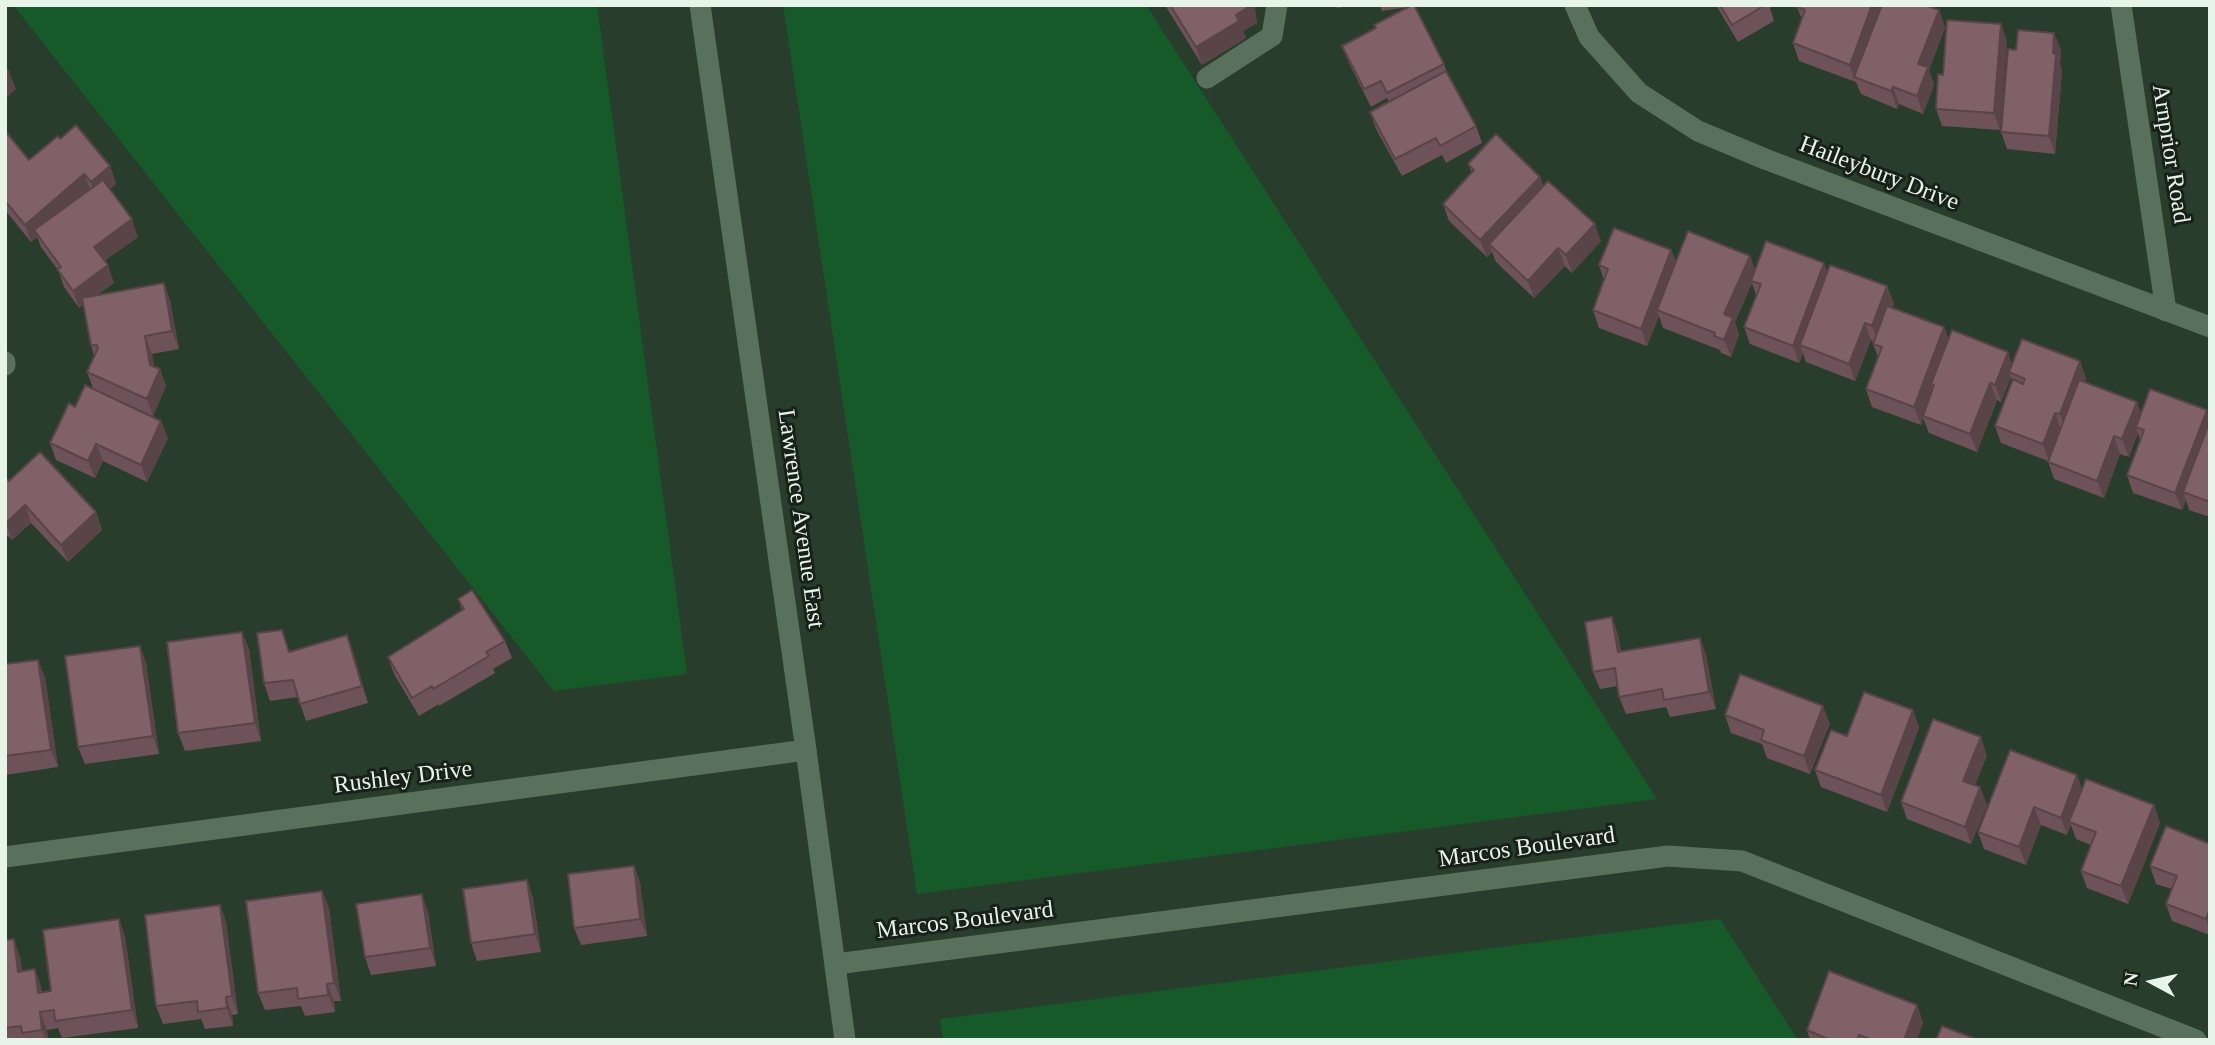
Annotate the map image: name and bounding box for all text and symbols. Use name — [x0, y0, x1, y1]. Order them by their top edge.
street label: Arnprior Road — [2145, 82, 2195, 226]
street label: Haileybury Drive — [1795, 130, 1963, 218]
street label: Lawrence Avenue East — [770, 408, 830, 630]
street label: Rushley Drive — [332, 755, 474, 801]
street label: Marcos Boulevard — [1437, 821, 1617, 875]
street label: Marcos Boulevard — [875, 896, 1055, 946]
north arrow — [2117, 947, 2187, 1017]
text: N — [2119, 971, 2142, 987]

